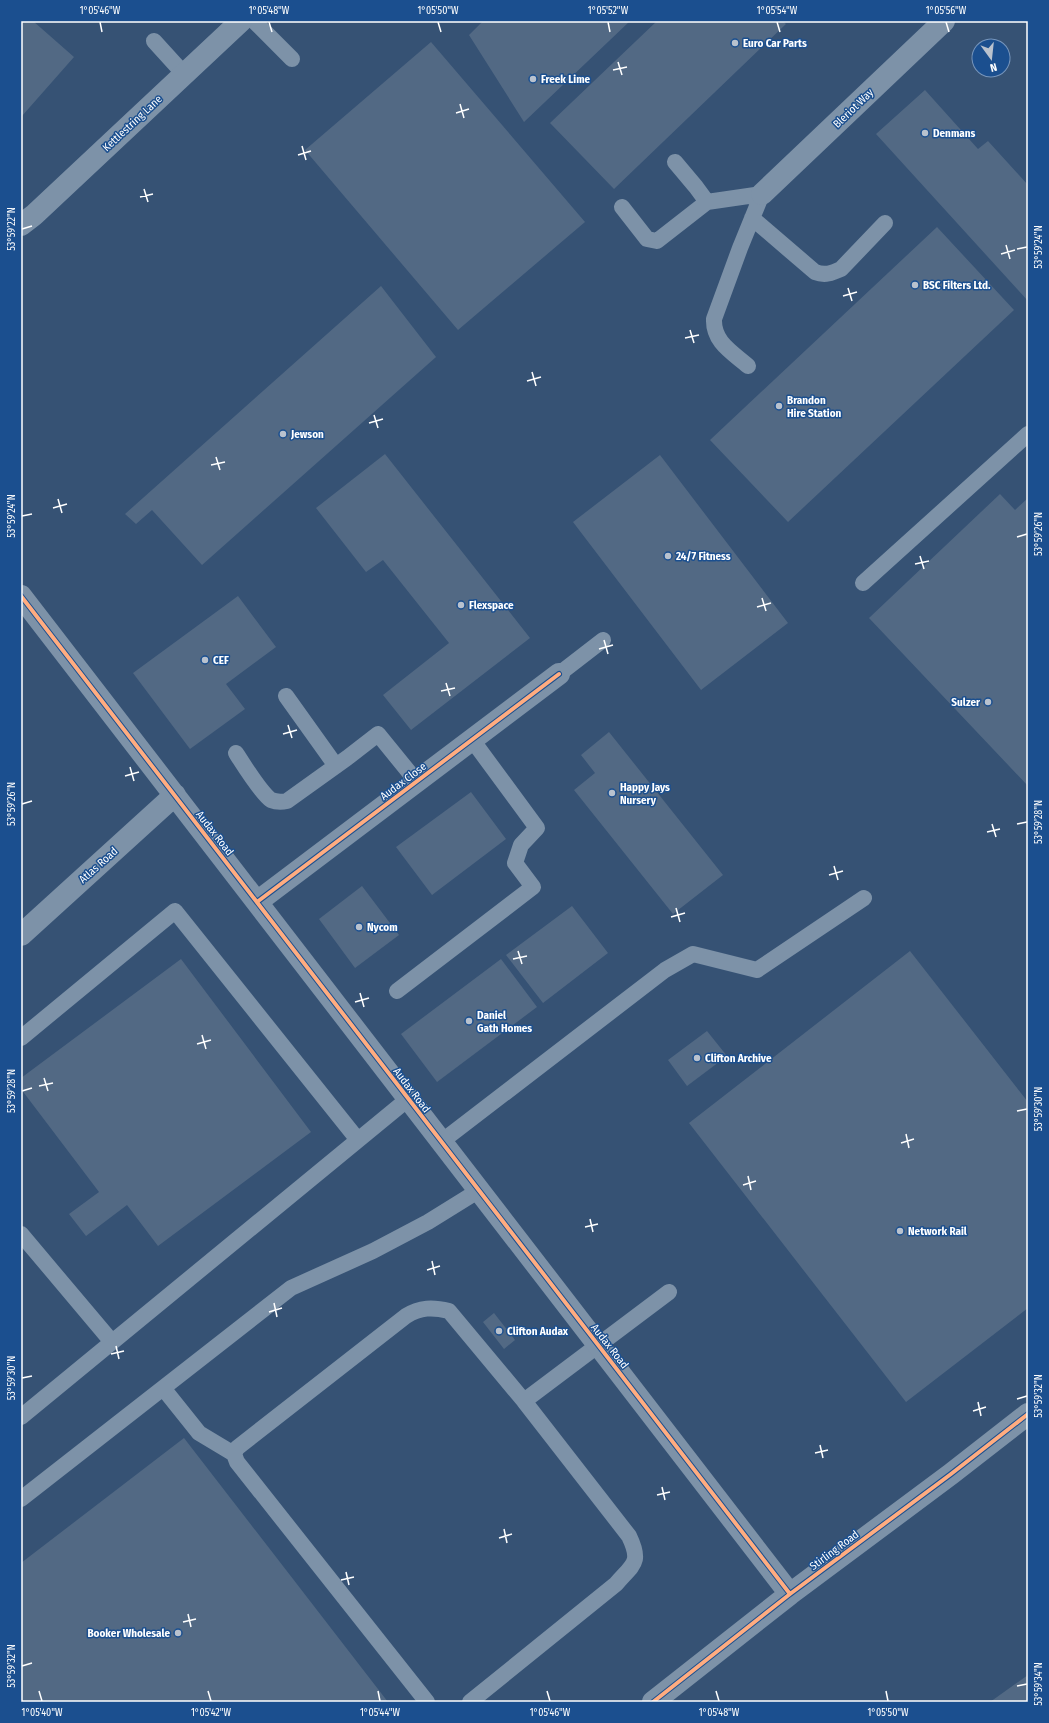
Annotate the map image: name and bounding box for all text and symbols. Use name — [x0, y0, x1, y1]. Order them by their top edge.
text: 1°05'46"W — [80, 5, 121, 17]
text: 1°05'48"W — [249, 5, 290, 17]
text: 1°05'50"W — [417, 5, 459, 17]
text: 1°05'52"W — [588, 5, 629, 17]
text: 1°05'54"W — [757, 5, 798, 17]
text: 1°05'56"W — [926, 5, 967, 17]
place label: Euro Car Parts — [743, 37, 807, 50]
marker: Euro Car Parts — [730, 38, 740, 48]
north arrow — [971, 38, 1011, 78]
text: N — [989, 60, 998, 74]
place label: Freek Lime — [541, 73, 591, 86]
marker: Freek Lime — [528, 74, 538, 84]
street label: Bleriot Way — [831, 86, 876, 131]
street label: Kettlestring Lane — [100, 93, 165, 154]
place label: Denmans — [933, 127, 976, 140]
marker: Denmans — [920, 128, 930, 138]
text: 53°59'22"N — [6, 207, 18, 251]
text: 53°59'24"N — [1033, 225, 1045, 269]
place label: BSC Filters Ltd. — [923, 279, 991, 292]
marker: BSC Filters Ltd. — [910, 280, 920, 290]
place label: Brandon Hire Station — [787, 394, 842, 420]
marker: Brandon Hire Station — [774, 401, 784, 411]
place label: Jewson — [290, 428, 324, 441]
marker: Jewson — [278, 429, 288, 439]
text: 53°59'24"N — [6, 494, 18, 538]
text: 53°59'26"N — [1033, 512, 1045, 556]
place label: 24/7 Fitness — [675, 550, 731, 563]
marker: 24/7 Fitness — [663, 551, 673, 561]
place label: Flexspace — [469, 599, 514, 612]
marker: Flexspace — [456, 600, 466, 610]
place label: CEF — [213, 654, 229, 667]
marker: CEF — [200, 655, 210, 665]
place label: Sulzer — [951, 696, 981, 709]
marker: Sulzer — [983, 697, 993, 707]
street label: Audax Close — [378, 760, 429, 803]
place label: Happy Jays Nursery — [620, 781, 670, 807]
text: 53°59'26"N — [6, 782, 18, 826]
marker: Happy Jays Nursery — [607, 788, 617, 798]
text: 53°59'28"N — [1033, 800, 1045, 844]
street label: Audax Road — [193, 808, 236, 858]
street label: Atlas Road — [76, 845, 120, 886]
place label: Nycom — [367, 921, 398, 934]
marker: Nycom — [354, 922, 364, 932]
place label: Daniel Gath Homes — [477, 1009, 532, 1035]
marker: Daniel Gath Homes — [464, 1016, 474, 1026]
place label: Clifton Archive — [705, 1052, 772, 1065]
marker: Clifton Archive — [692, 1053, 702, 1063]
street label: Audax Road — [390, 1065, 433, 1115]
text: 53°59'28"N — [6, 1069, 18, 1113]
text: 53°59'30"N — [1033, 1087, 1045, 1131]
place label: Network Rail — [908, 1225, 968, 1238]
marker: Network Rail — [895, 1226, 905, 1236]
street label: Audax Road — [588, 1321, 631, 1371]
place label: Clifton Audax — [507, 1325, 569, 1338]
marker: Clifton Audax — [494, 1326, 504, 1336]
text: 53°59'30"N — [6, 1356, 18, 1400]
text: 53°59'32"N — [1033, 1374, 1045, 1418]
street label: Stirling Road — [807, 1528, 861, 1573]
place label: Booker Wholesale — [87, 1627, 170, 1640]
marker: Booker Wholesale — [173, 1628, 183, 1638]
text: 53°59'32"N — [6, 1644, 18, 1688]
text: 53°59'34"N — [1033, 1662, 1045, 1706]
text: 1°05'40"W — [22, 1707, 63, 1719]
text: 1°05'42"W — [191, 1707, 232, 1719]
text: 1°05'44"W — [360, 1707, 401, 1719]
text: 1°05'46"W — [530, 1707, 571, 1719]
text: 1°05'48"W — [699, 1707, 740, 1719]
text: 1°05'50"W — [867, 1707, 909, 1719]

